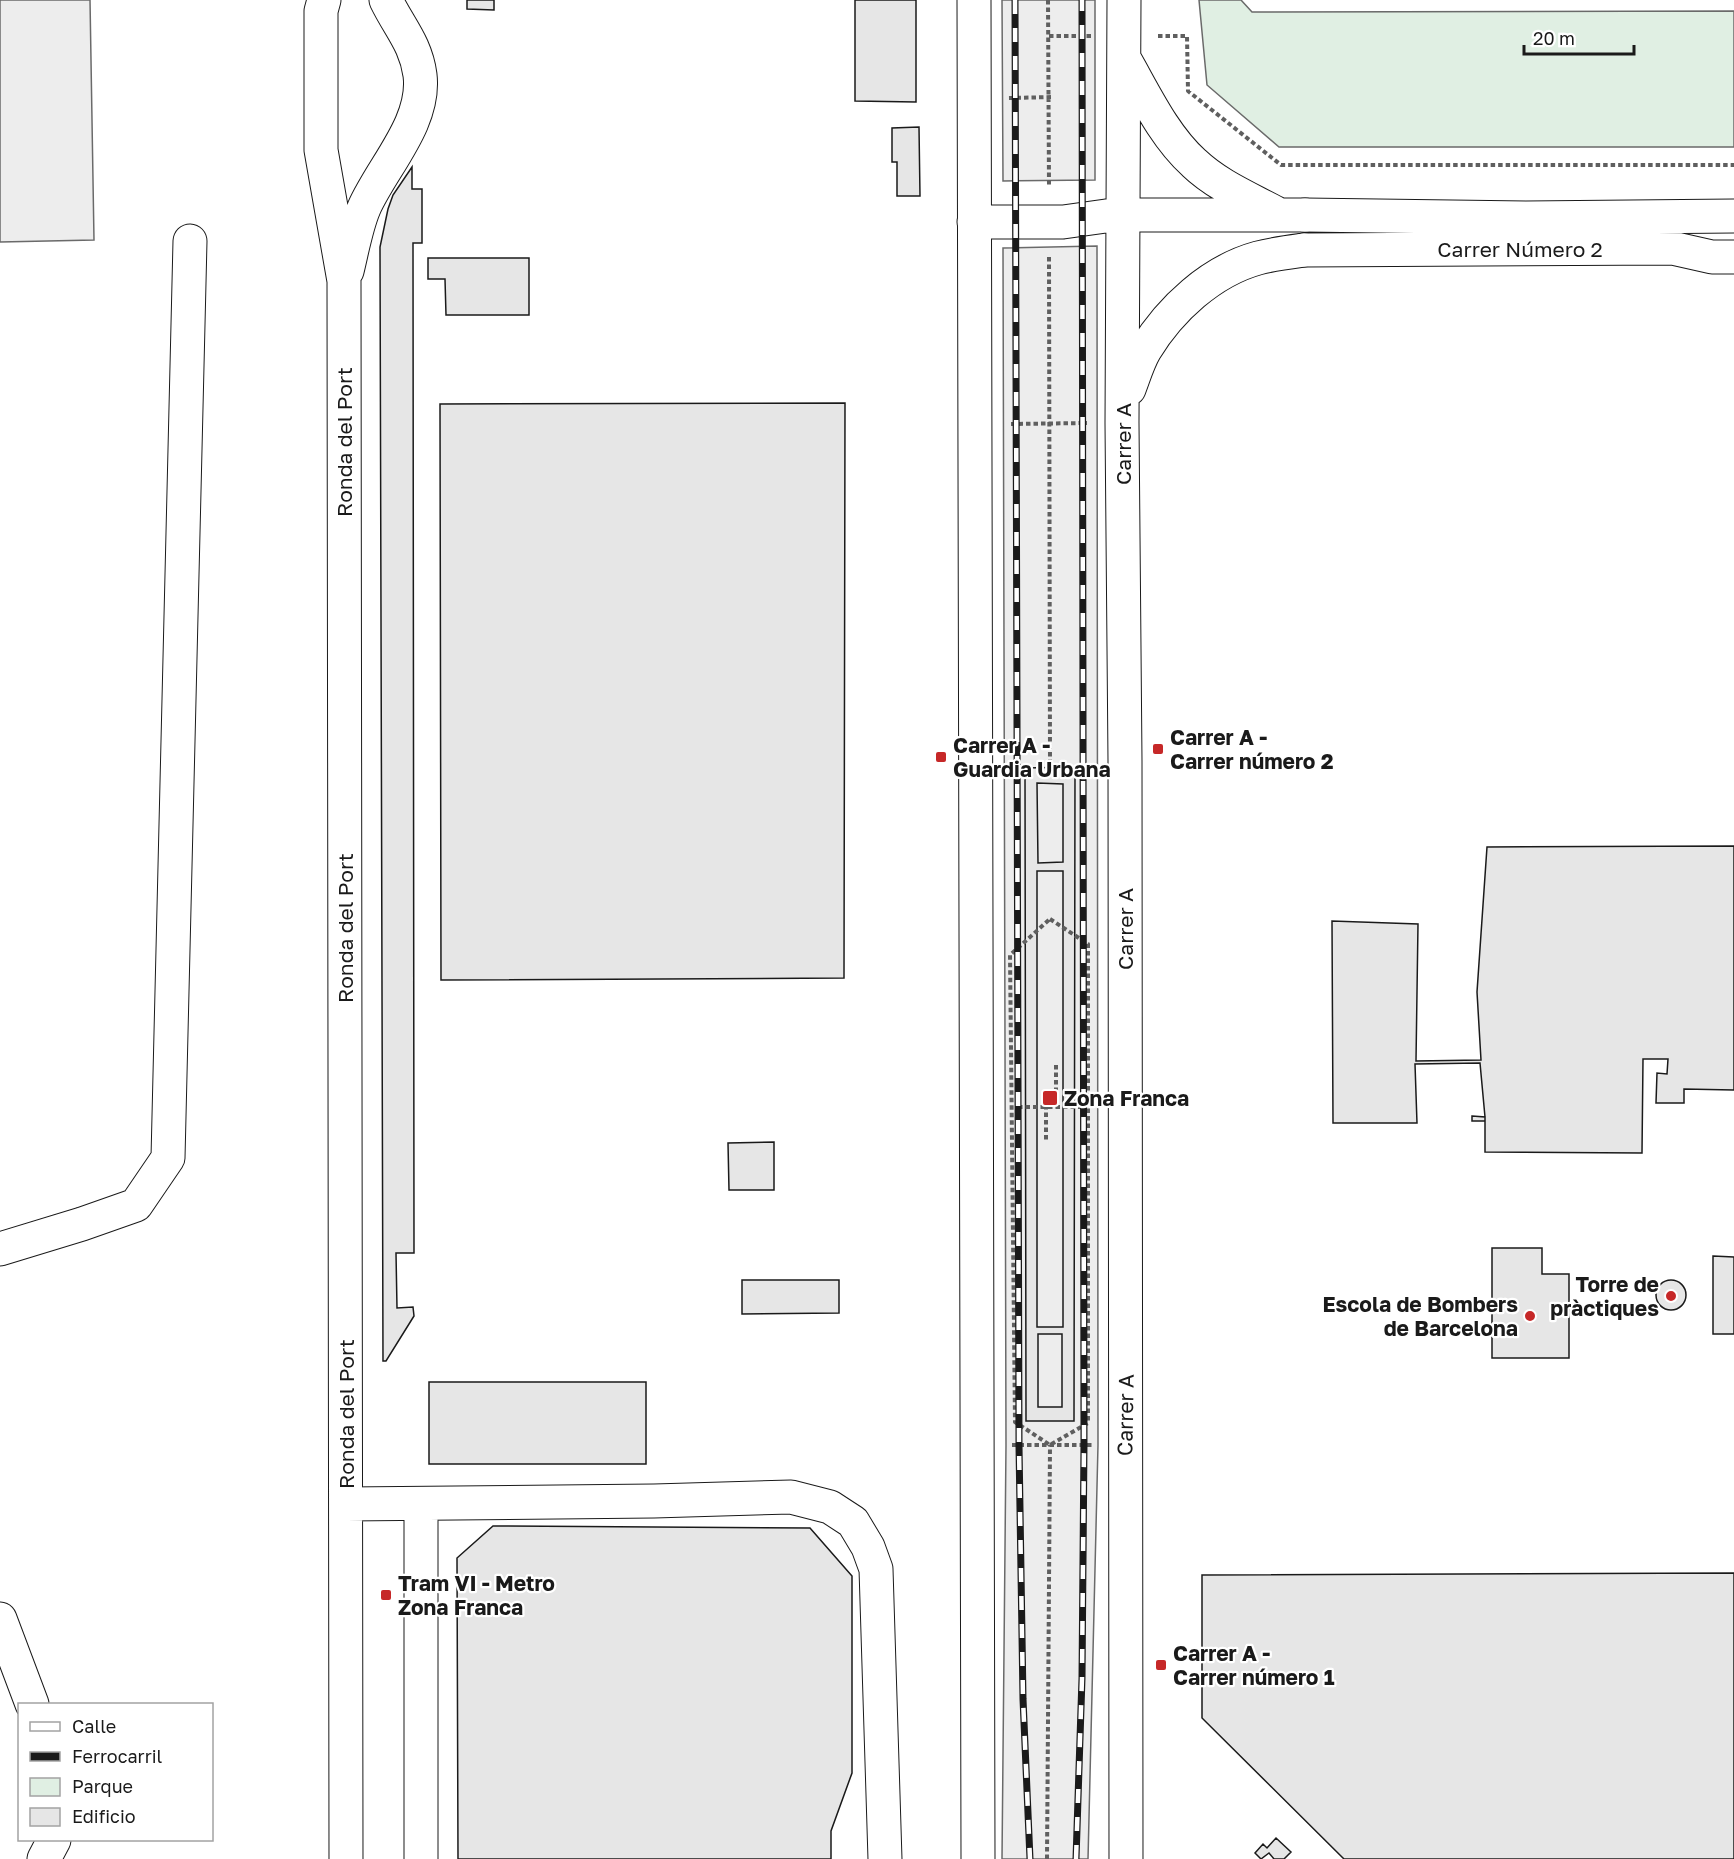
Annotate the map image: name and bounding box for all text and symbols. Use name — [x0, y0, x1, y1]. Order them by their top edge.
scale bar — [1524, 18, 1634, 56]
text: 20 m — [1533, 27, 1575, 49]
street label: Carrer Número 2 — [1437, 236, 1603, 262]
street label: Ronda del Port — [331, 367, 357, 517]
street label: Carrer A — [1110, 403, 1136, 485]
place label: Carrer A - Carrer número 2 — [1170, 724, 1334, 774]
place label: Carrer A - Guardia Urbana — [953, 732, 1111, 782]
marker: Carrer A - Carrer número 2 — [1151, 742, 1165, 756]
marker: Carrer A - Guardia Urbana — [934, 750, 948, 764]
street label: Ronda del Port — [332, 853, 358, 1003]
street label: Carrer A — [1112, 888, 1138, 970]
place label: Zona Franca — [1064, 1085, 1189, 1111]
marker: Zona Franca — [1041, 1089, 1059, 1107]
place label: Torre de pràctiques — [1550, 1271, 1659, 1321]
marker: Torre de pràctiques — [1664, 1289, 1678, 1303]
place label: Escola de Bombers de Barcelona — [1322, 1291, 1518, 1341]
marker: Escola de Bombers de Barcelona — [1523, 1309, 1537, 1323]
street label: Ronda del Port — [333, 1339, 359, 1489]
street label: Carrer A — [1111, 1374, 1139, 1456]
place label: Tram VI - Metro Zona Franca — [398, 1570, 555, 1620]
marker: Tram VI - Metro Zona Franca — [379, 1588, 393, 1602]
place label: Carrer A - Carrer número 1 — [1173, 1640, 1335, 1690]
marker: Carrer A - Carrer número 1 — [1154, 1658, 1168, 1672]
legend — [18, 1703, 213, 1841]
text: Calle — [72, 1715, 116, 1737]
text: Ferrocarril — [72, 1745, 162, 1767]
text: Parque — [72, 1775, 133, 1797]
text: Edificio — [72, 1805, 136, 1827]

